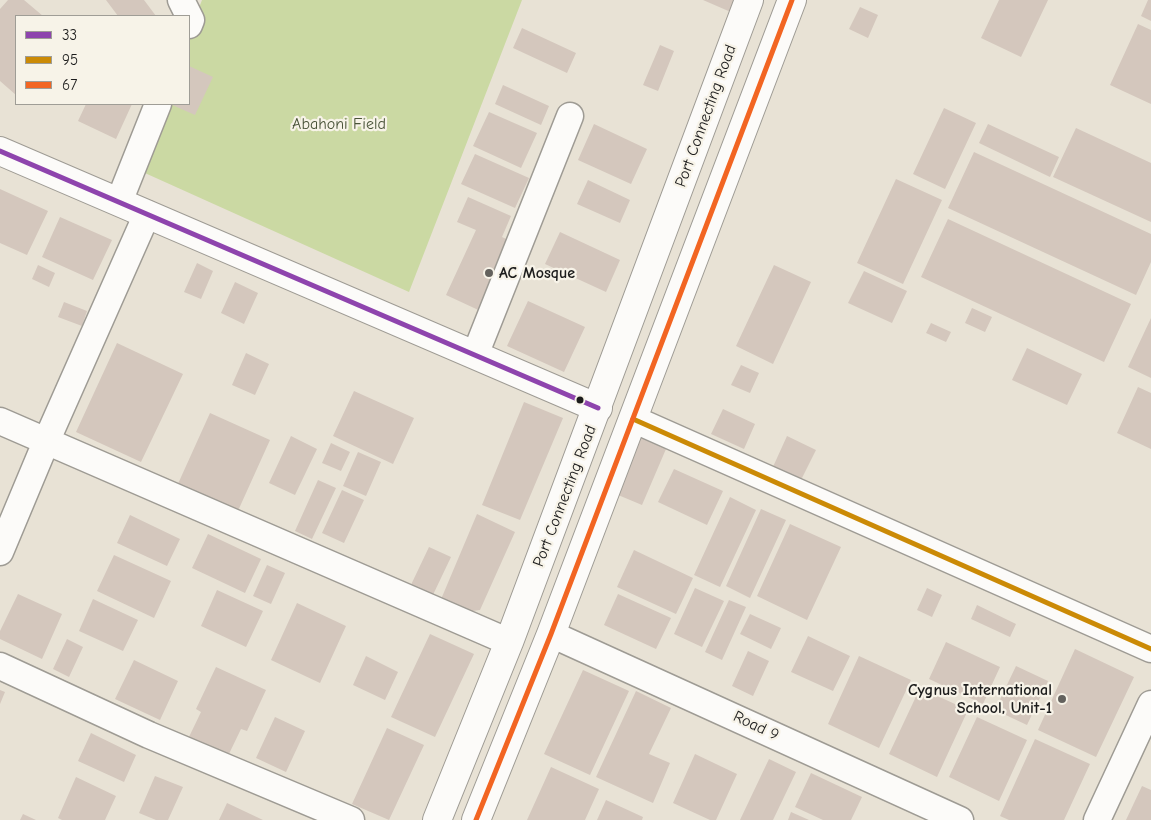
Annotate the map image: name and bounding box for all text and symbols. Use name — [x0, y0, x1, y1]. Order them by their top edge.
legend — [15, 15, 190, 105]
text: 33 — [62, 26, 77, 44]
street label: Port Connecting Road — [671, 42, 741, 190]
text: 95 — [62, 51, 78, 69]
text: 67 — [62, 76, 77, 94]
park label: Abahoni Field — [292, 114, 386, 134]
place label: AC Mosque — [499, 263, 575, 283]
marker: AC Mosque — [483, 267, 495, 279]
unlabelled marker — [575, 395, 585, 405]
street label: Port Connecting Road — [529, 422, 601, 570]
place label: Cygnus International School, Unit-1 — [908, 680, 1052, 718]
marker: Cygnus International School, Unit-1 — [1056, 693, 1068, 705]
street label: Road 9 — [730, 707, 782, 745]

